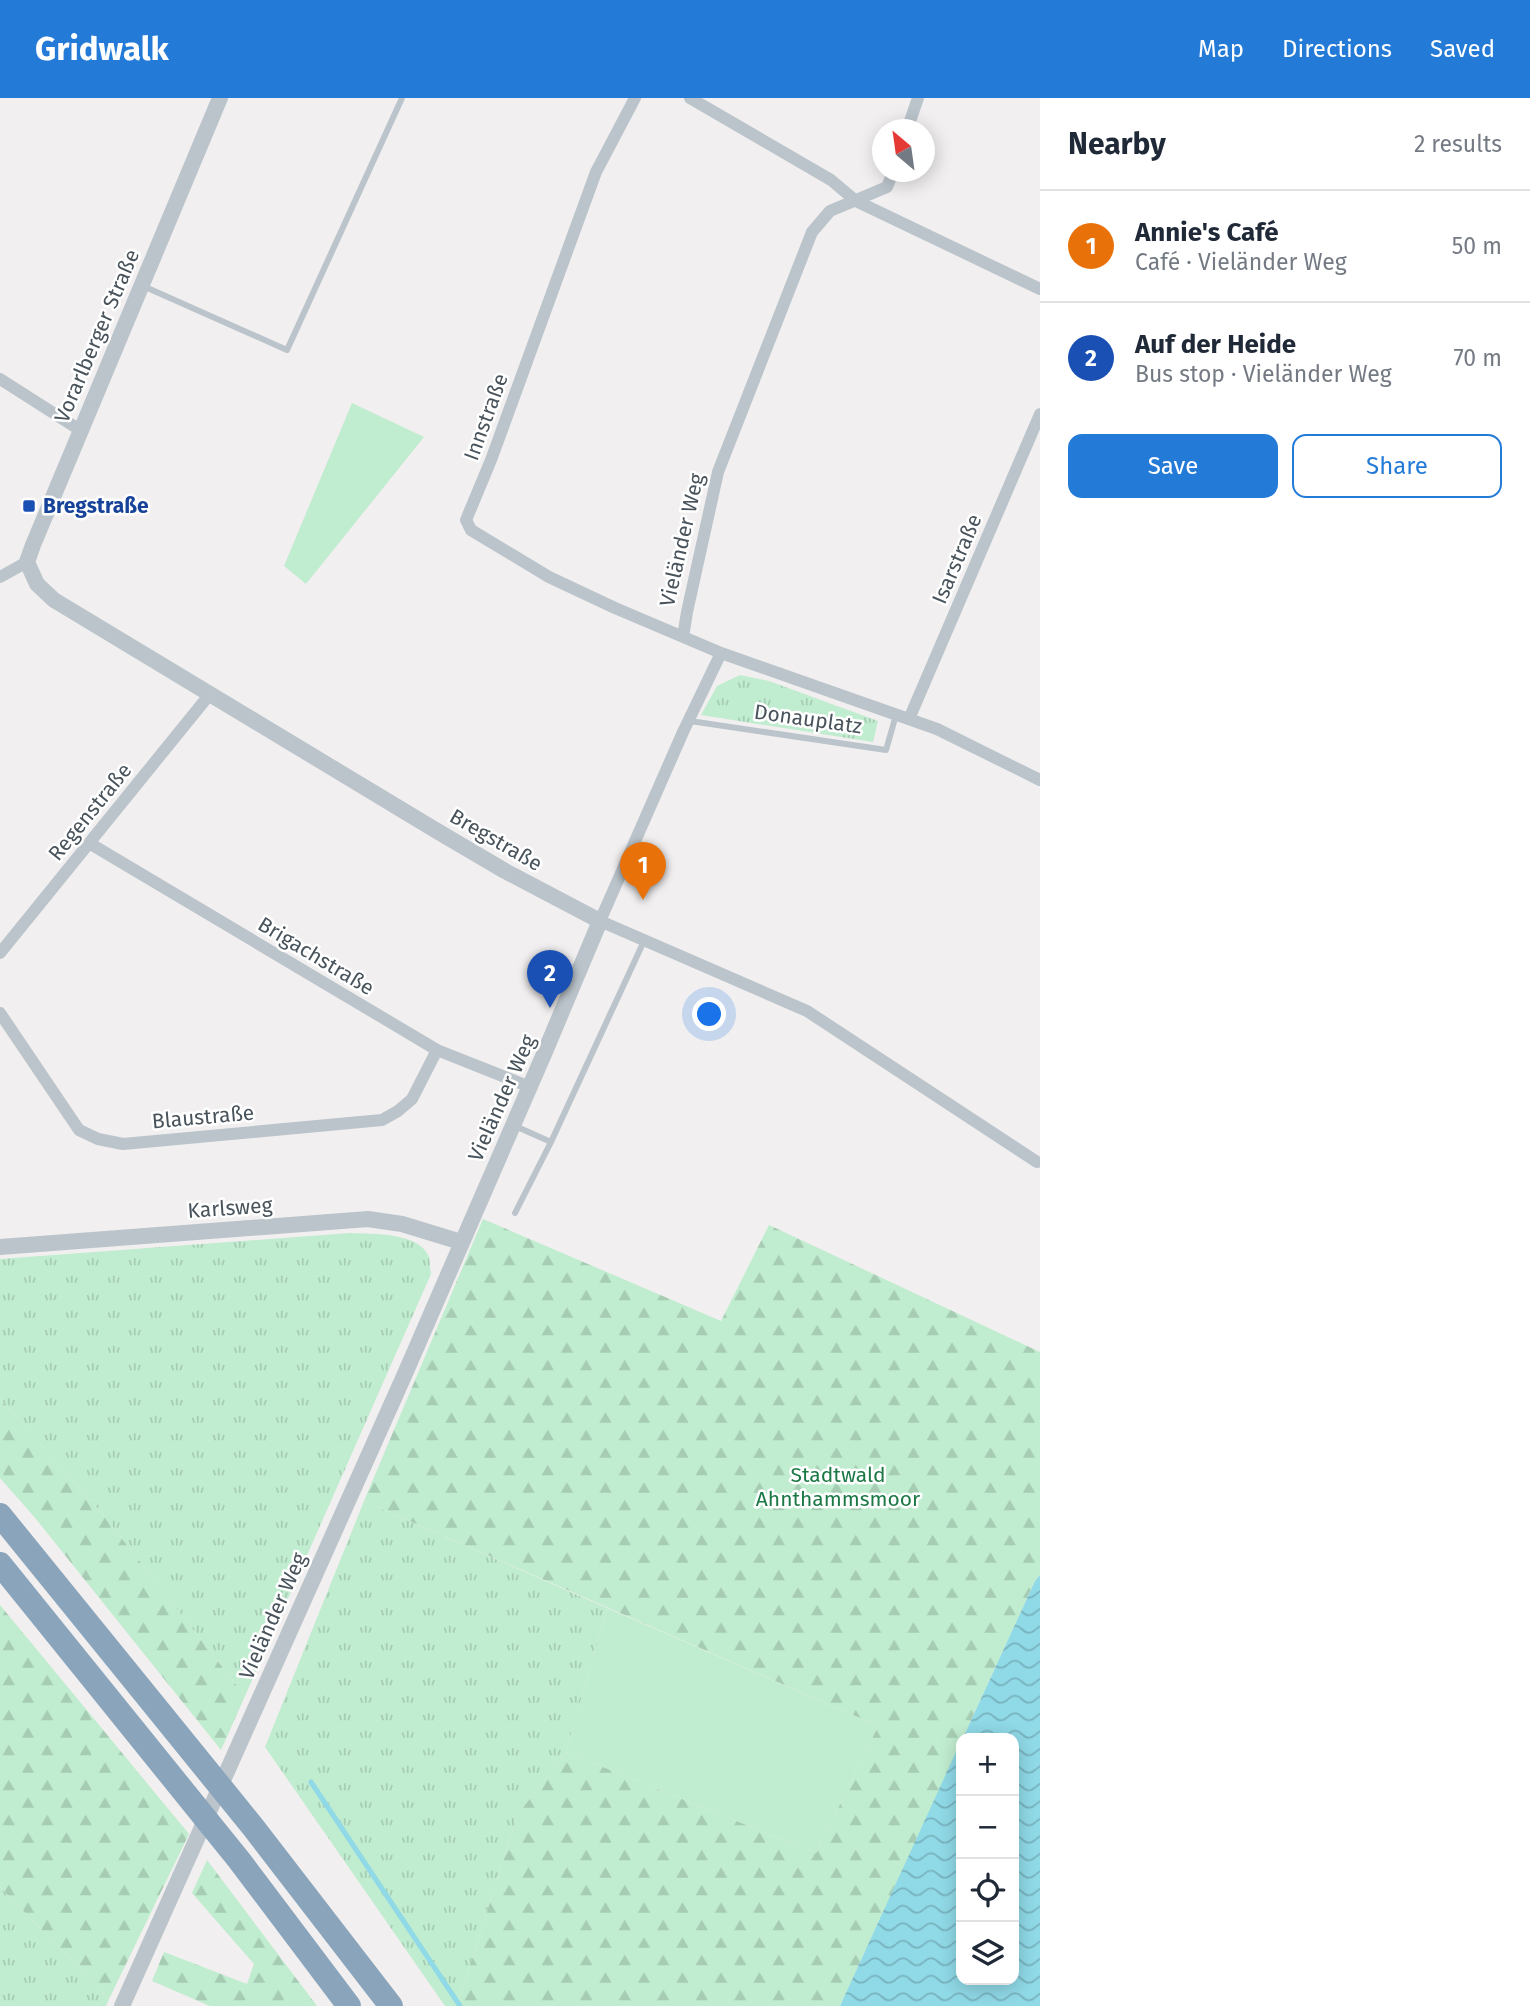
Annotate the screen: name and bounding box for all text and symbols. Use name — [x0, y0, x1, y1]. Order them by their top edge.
text: Gridwalk — [35, 29, 169, 69]
text: Map — [1198, 35, 1244, 63]
text: Directions — [1282, 35, 1392, 63]
text: Saved — [1430, 35, 1495, 63]
north arrow — [872, 119, 935, 182]
text: Nearby — [1068, 126, 1166, 162]
text: 2 results — [1414, 130, 1502, 158]
text: Annie's Café — [1135, 217, 1279, 248]
text: 1 — [1086, 232, 1096, 260]
text: 50 m — [1452, 232, 1502, 260]
street label: Vorarlberger Straße — [49, 245, 145, 427]
text: Café · Vieländer Weg — [1135, 248, 1347, 276]
text: Auf der Heide — [1135, 329, 1296, 360]
text: 2 — [1085, 344, 1097, 372]
text: 70 m — [1453, 344, 1502, 372]
text: Bus stop · Vieländer Weg — [1135, 360, 1392, 388]
street label: Innstraße — [458, 370, 514, 464]
button: Save — [1068, 434, 1278, 498]
button: Share — [1292, 434, 1502, 498]
street label: Vieländer Weg — [654, 471, 710, 609]
place label: Bregstraße — [43, 493, 149, 519]
marker: Bregstraße — [21, 498, 37, 514]
street label: Isarstraße — [926, 510, 988, 608]
street label: Donauplatz — [752, 699, 864, 739]
street label: Regenstraße — [43, 758, 137, 866]
street label: Bregstraße — [445, 803, 547, 877]
pin: 1 — [620, 842, 666, 900]
street label: Brigachstraße — [253, 911, 379, 1001]
pin: 2 — [527, 950, 573, 1008]
your location — [692, 997, 726, 1031]
street label: Vieländer Weg — [462, 1031, 542, 1165]
street label: Blaustraße — [151, 1100, 255, 1134]
street label: Karlsweg — [187, 1192, 273, 1224]
park label: Stadtwald Ahnthammsmoor — [756, 1462, 920, 1512]
street label: Vieländer Weg — [233, 1549, 313, 1683]
map controls — [956, 1733, 1019, 1985]
button: + — [956, 1733, 1019, 1796]
button: − — [956, 1796, 1019, 1859]
button: locate — [956, 1859, 1019, 1922]
button: layers — [956, 1922, 1019, 1985]

